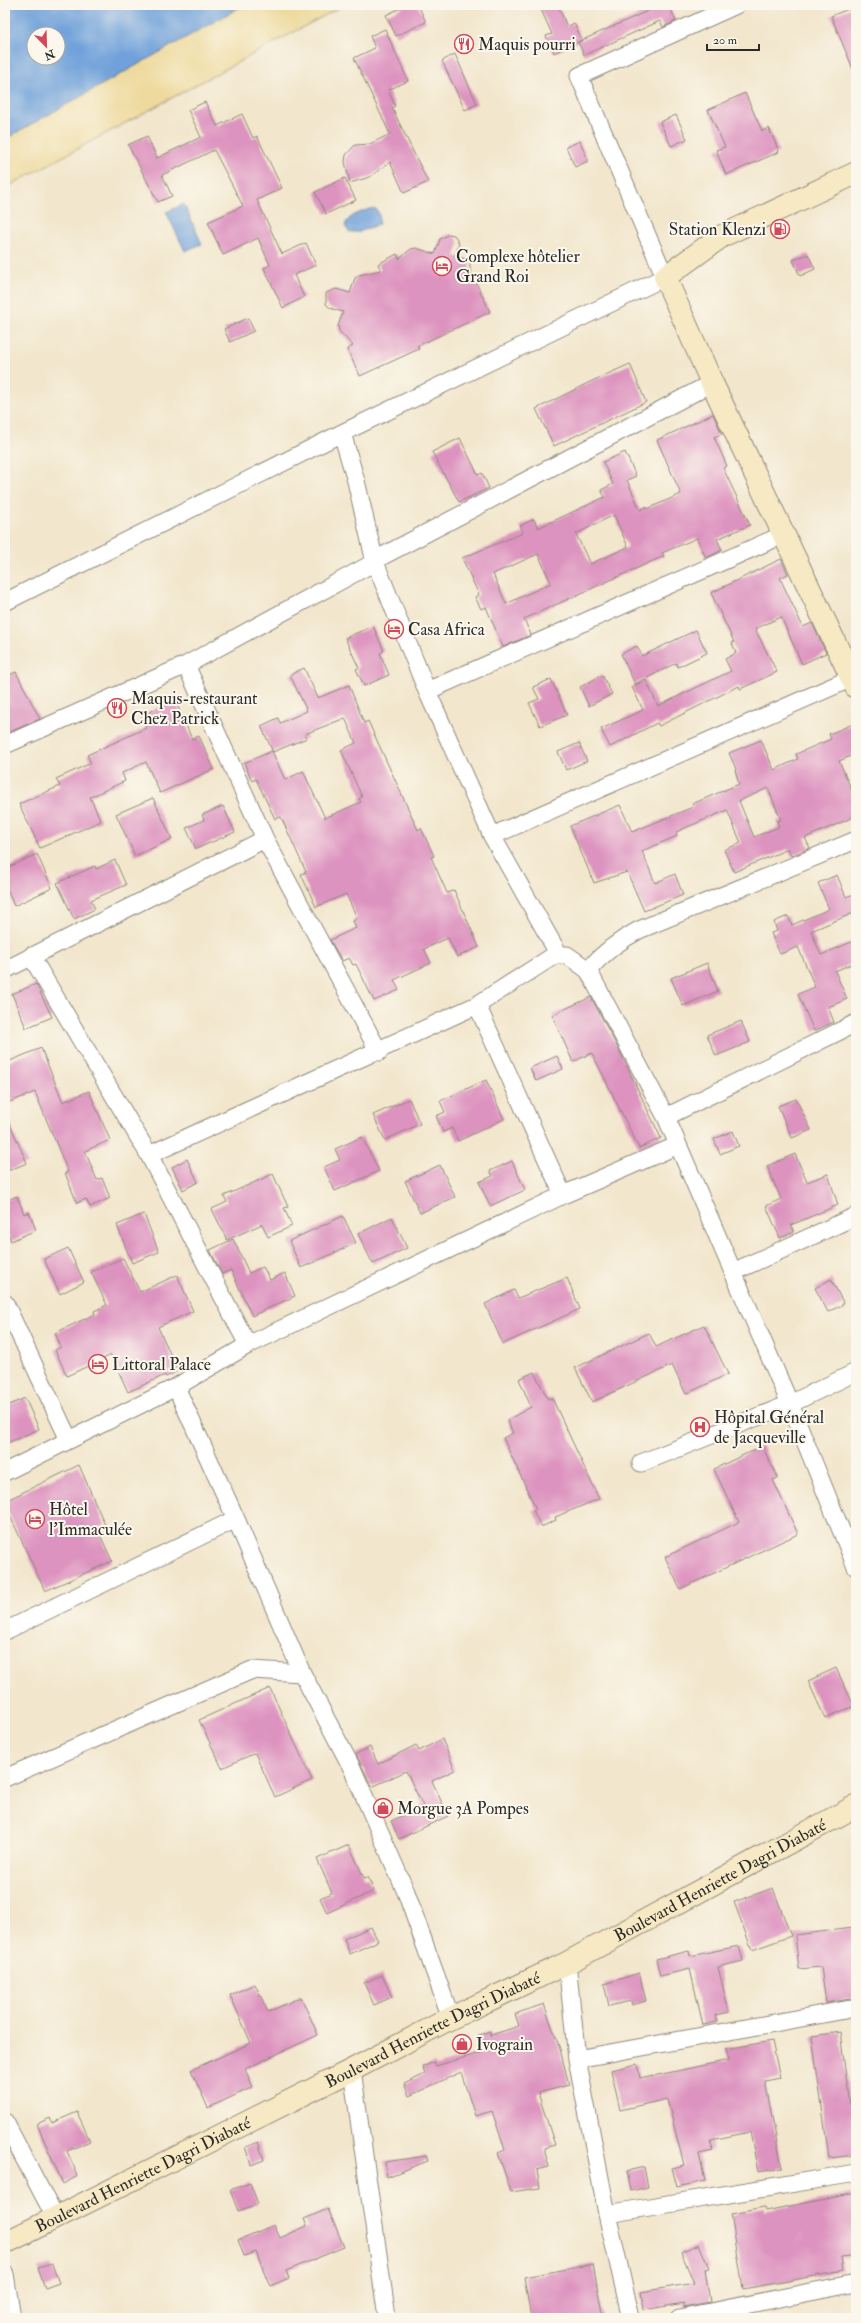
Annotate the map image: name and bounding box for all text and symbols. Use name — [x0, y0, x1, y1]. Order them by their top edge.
north arrow — [26, 26, 66, 66]
scale bar — [707, 26, 759, 52]
restaurant icon: Maquis pourri — [453, 33, 475, 55]
text: 20 m — [713, 33, 738, 48]
place label: Maquis pourri — [478, 34, 576, 56]
text: N — [42, 46, 58, 63]
fuel station icon: Station Klenzi — [769, 218, 791, 240]
place label: Station Klenzi — [669, 219, 766, 240]
place label: Complexe hôtelier Grand Roi — [456, 246, 580, 287]
hotel icon: Complexe hôtelier Grand Roi — [431, 255, 453, 277]
hotel icon: Casa Africa — [383, 618, 405, 640]
place label: Casa Africa — [408, 619, 486, 640]
place label: Maquis-restaurant Chez Patrick — [131, 688, 258, 729]
restaurant icon: Maquis-restaurant Chez Patrick — [106, 697, 128, 719]
hotel icon: Littoral Palace — [87, 1353, 109, 1375]
place label: Littoral Palace — [112, 1354, 211, 1375]
place label: Hôpital Général de Jacqueville — [714, 1407, 825, 1449]
hospital icon: Hôpital Général de Jacqueville — [689, 1416, 711, 1438]
place label: Hôtel l'Immaculée — [49, 1499, 132, 1540]
hotel icon: Hôtel l'Immaculée — [24, 1508, 46, 1530]
shop icon: Morgue 3A Pompes — [372, 1797, 394, 1819]
place label: Morgue 3A Pompes — [397, 1798, 529, 1820]
street label: Boulevard Henriette Dagri Diabaté — [610, 1814, 831, 1946]
street label: Boulevard Henriette Dagri Diabaté — [322, 1967, 545, 2093]
shop icon: Ivograin — [451, 2033, 473, 2055]
place label: Ivograin — [476, 2034, 533, 2055]
street label: Boulevard Henriette Dagri Diabaté — [32, 2112, 255, 2237]

